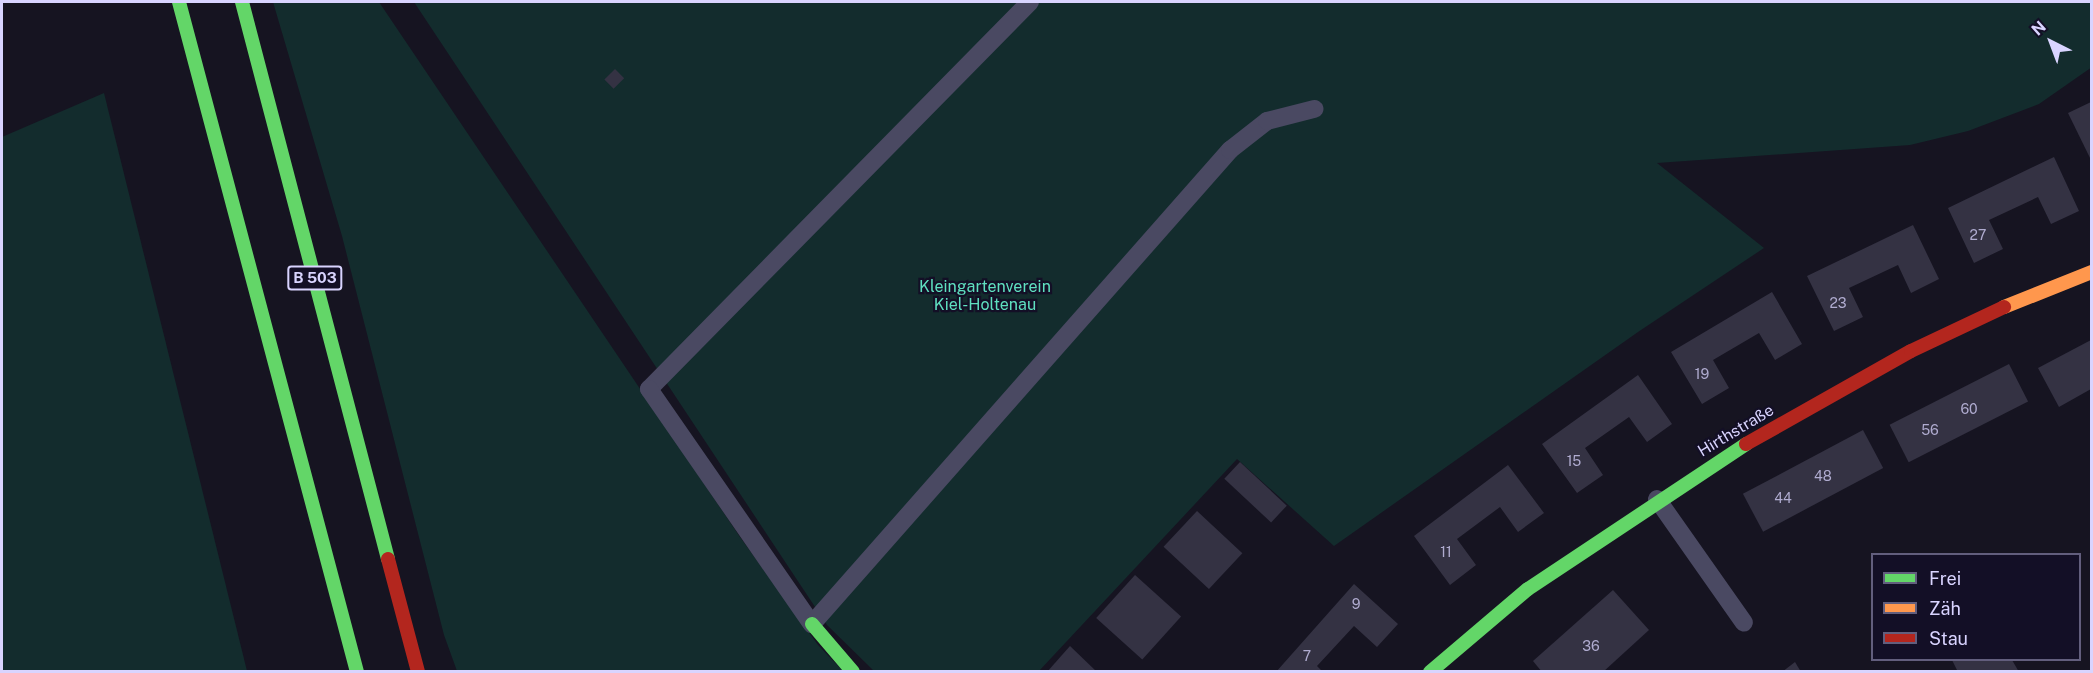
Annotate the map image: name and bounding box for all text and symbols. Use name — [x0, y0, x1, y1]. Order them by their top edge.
north arrow — [2021, 12, 2081, 72]
text: N — [2028, 17, 2050, 40]
house number: 27 — [1970, 227, 1986, 243]
road number: B 503 — [286, 266, 344, 290]
park label: Kleingartenverein Kiel-Holtenau — [919, 277, 1051, 315]
house number: 23 — [1829, 295, 1847, 311]
house number: 19 — [1695, 366, 1709, 382]
street label: Hirthstraße — [1695, 401, 1777, 461]
house number: 60 — [1960, 401, 1978, 417]
house number: 56 — [1921, 422, 1939, 438]
house number: 15 — [1567, 453, 1581, 469]
house number: 48 — [1814, 468, 1832, 484]
house number: 44 — [1774, 490, 1792, 506]
house number: 11 — [1440, 544, 1452, 560]
legend — [1871, 553, 2081, 661]
text: Frei — [1929, 568, 1961, 589]
house number: 9 — [1352, 596, 1360, 612]
text: Zäh — [1929, 598, 1961, 619]
text: Stau — [1929, 628, 1968, 649]
house number: 36 — [1582, 638, 1600, 654]
house number: 7 — [1303, 648, 1311, 664]

